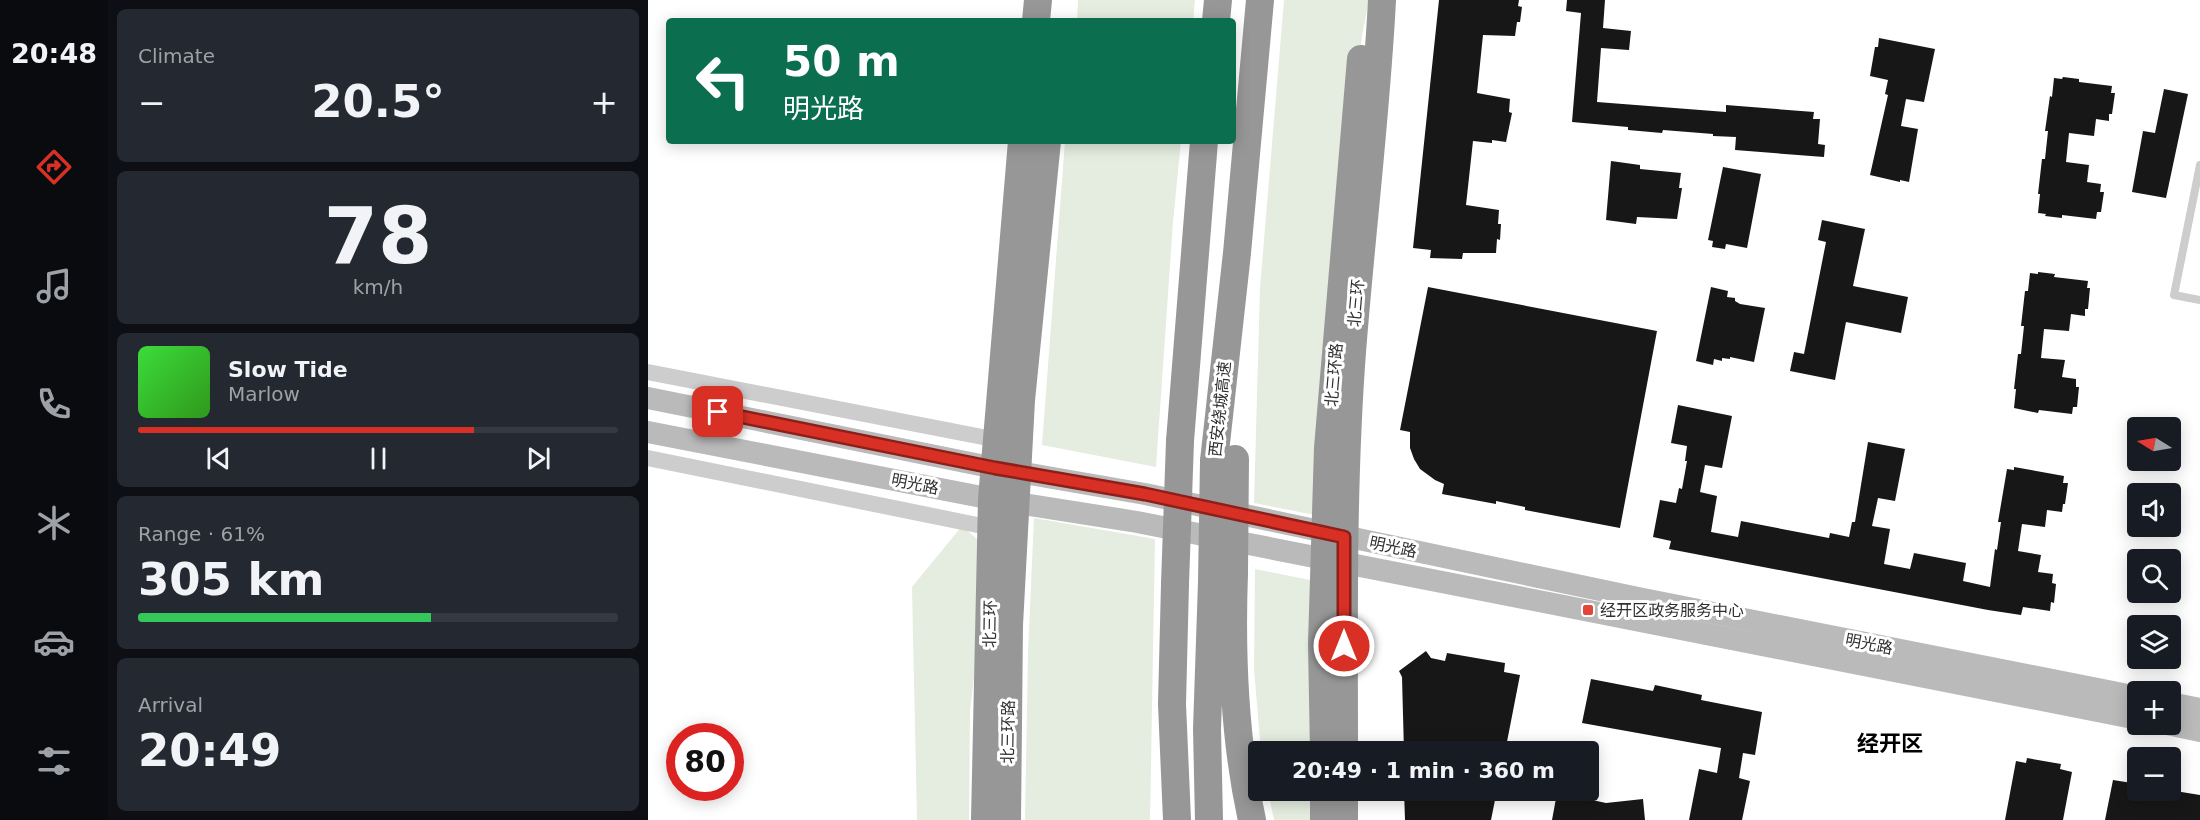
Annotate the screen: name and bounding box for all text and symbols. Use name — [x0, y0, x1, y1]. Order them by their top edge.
text: 50 m — [783, 37, 900, 86]
text: 20:48 — [11, 38, 97, 69]
icon: left — [684, 42, 762, 120]
text: Climate — [138, 44, 215, 68]
text: 20.5° — [311, 75, 445, 128]
text: − — [138, 83, 166, 122]
text: + — [590, 83, 618, 122]
text: 明光路 — [783, 93, 864, 124]
icon: directions — [33, 146, 75, 188]
text: 78 — [324, 191, 432, 281]
icon: music — [33, 265, 75, 307]
text: km/h — [353, 275, 403, 299]
street label: 北三环 — [1344, 278, 1368, 328]
street label: 北三环路 — [1322, 342, 1346, 408]
text: Slow Tide — [228, 357, 348, 382]
street label: 西安绕城高速 — [1206, 360, 1234, 458]
text: Marlow — [228, 382, 300, 406]
icon: phone — [33, 383, 75, 425]
pin — [692, 386, 743, 437]
icon: arrive — [701, 395, 734, 428]
north arrow — [2127, 417, 2181, 471]
map controls — [2127, 417, 2181, 801]
icon: previous — [202, 442, 235, 475]
icon: pause — [362, 442, 395, 475]
icon: next — [522, 442, 555, 475]
street label: 明光路 — [890, 470, 940, 498]
button: sound — [2127, 483, 2181, 537]
icon: climate — [33, 502, 75, 544]
text: Range · 61% — [138, 522, 265, 546]
street label: 明光路 — [1368, 533, 1418, 561]
button: search — [2127, 549, 2181, 603]
text: 305 km — [138, 553, 324, 606]
street label: 北三环 — [980, 600, 1000, 648]
place label: 经开区政务服务中心 — [1600, 601, 1744, 620]
marker: 经开区政务服务中心 — [1581, 603, 1595, 617]
position arrow — [1312, 614, 1376, 678]
button: layers — [2127, 615, 2181, 669]
icon: car — [33, 621, 75, 663]
street label: 明光路 — [1844, 630, 1894, 658]
button: + — [2127, 681, 2181, 735]
text: Arrival — [138, 693, 203, 717]
street label: 北三环路 — [998, 700, 1018, 764]
speed limit sign: 80 — [666, 723, 744, 801]
text: 20:49 — [138, 724, 281, 777]
district label: 经开区 — [1857, 731, 1923, 756]
icon: filters — [33, 740, 75, 782]
button: − — [2127, 747, 2181, 801]
text: 20:49 · 1 min · 360 m — [1292, 758, 1555, 783]

